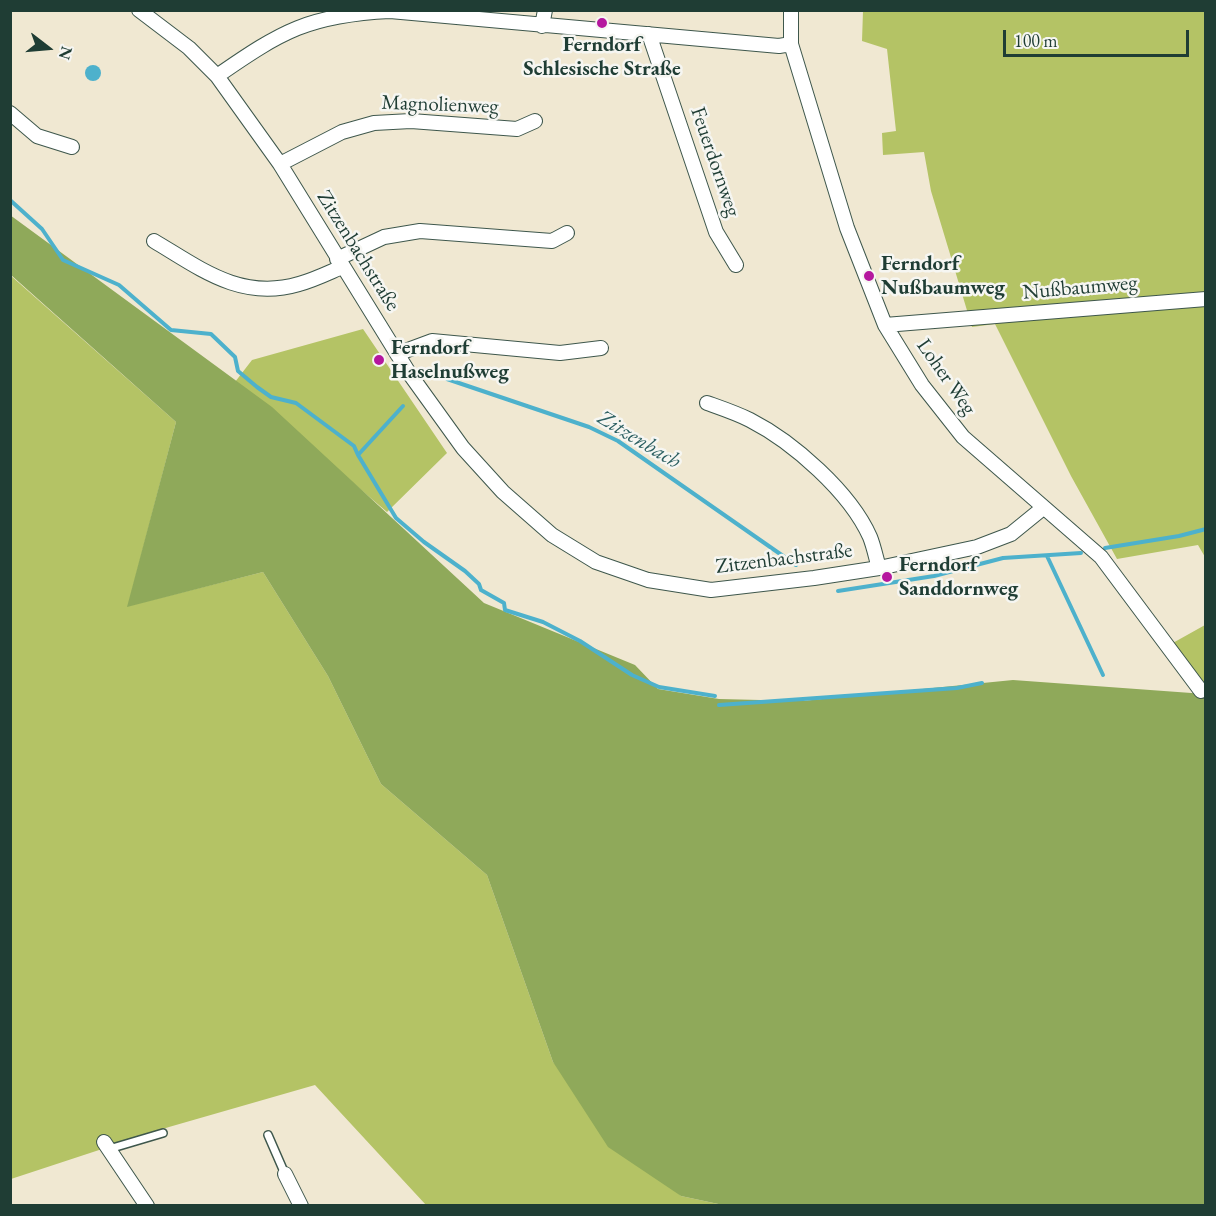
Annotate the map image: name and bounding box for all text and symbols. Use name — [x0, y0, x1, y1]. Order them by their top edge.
marker: Ferndorf Schlesische Straße — [595, 16, 609, 30]
north arrow — [18, 18, 78, 78]
scale bar — [1006, 18, 1192, 56]
text: 100 m — [1014, 29, 1058, 52]
place label: Ferndorf Schlesische Straße — [523, 32, 681, 82]
text: N — [54, 44, 78, 62]
street label: Magnolienweg — [381, 90, 499, 120]
street label: Feuerdornweg — [684, 104, 746, 220]
street label: Zitzenbachstraße — [311, 186, 405, 316]
place label: Ferndorf Nußbaumweg — [881, 251, 1005, 301]
marker: Ferndorf Nußbaumweg — [862, 269, 876, 283]
street label: Nußbaumweg — [1022, 270, 1138, 306]
street label: Loher Weg — [911, 334, 981, 420]
place label: Ferndorf Haselnußweg — [391, 335, 509, 385]
marker: Ferndorf Haselnußweg — [372, 353, 386, 367]
water label: Zitzenbach — [593, 405, 685, 475]
street label: Zitzenbachstraße — [714, 538, 854, 580]
place label: Ferndorf Sanddornweg — [899, 552, 1018, 602]
marker: Ferndorf Sanddornweg — [880, 570, 894, 584]

